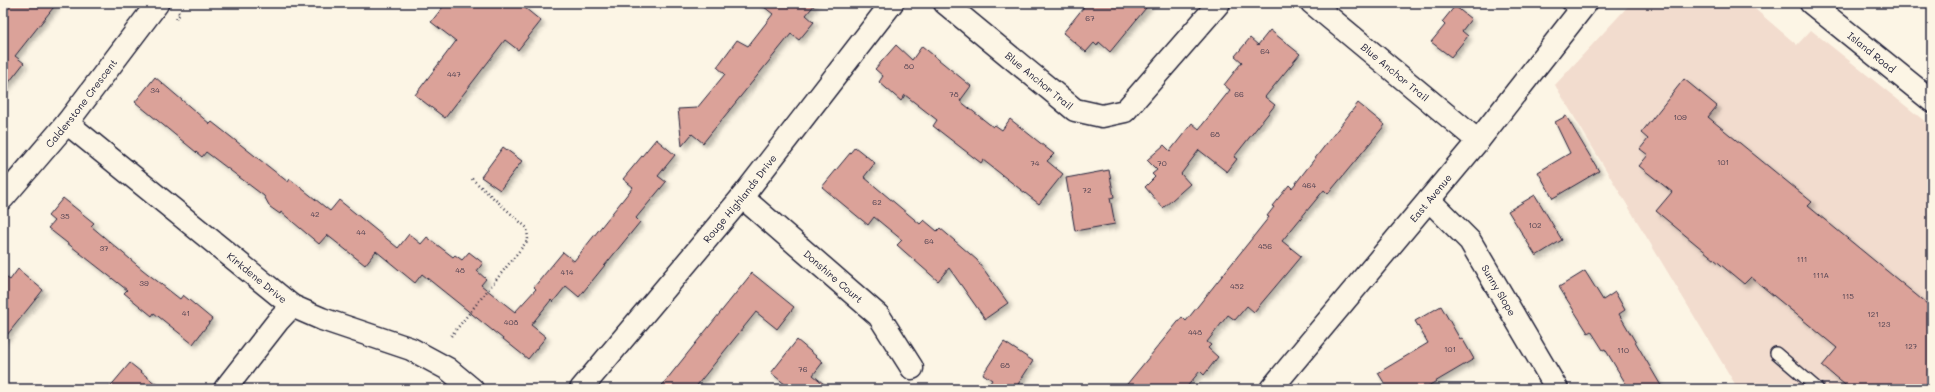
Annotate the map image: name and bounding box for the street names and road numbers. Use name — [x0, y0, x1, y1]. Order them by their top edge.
street label: Island Road — [1845, 28, 1899, 76]
street label: Blue Anchor Trail — [1358, 40, 1432, 104]
street label: Blue Anchor Trail — [1002, 48, 1076, 113]
street label: Calderstone Crescent — [42, 56, 120, 150]
street label: Rouge Highlands Drive — [700, 151, 780, 246]
street label: East Avenue — [1406, 171, 1455, 225]
street label: Donshire Court — [801, 247, 866, 306]
street label: Kirkdene Drive — [224, 249, 290, 306]
street label: Sunny Slope — [1478, 262, 1519, 318]

